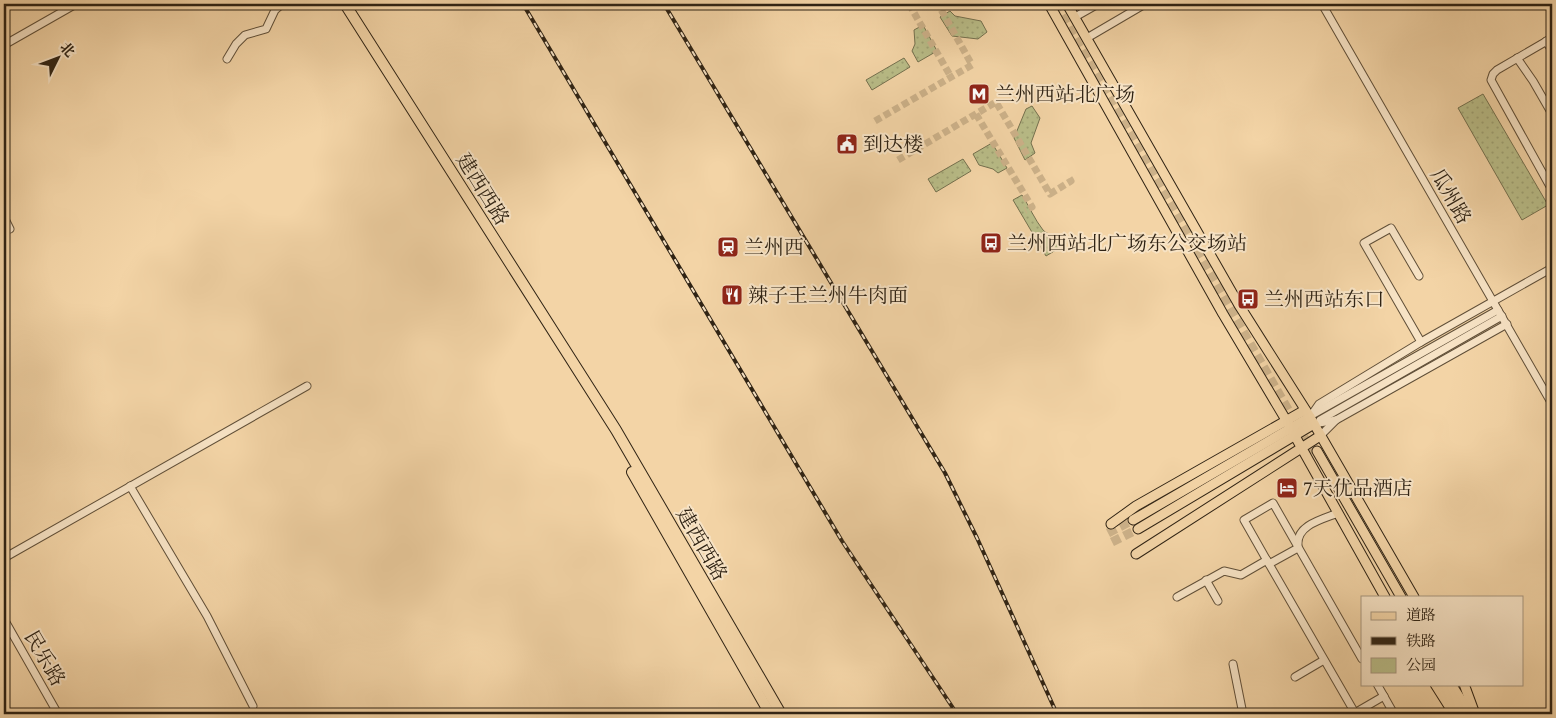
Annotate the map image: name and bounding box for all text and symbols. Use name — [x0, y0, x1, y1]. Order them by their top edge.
north arrow — [32, 32, 82, 82]
text: 北 — [56, 37, 80, 61]
place label: 兰州西站北广场 — [995, 79, 1135, 108]
metro station icon: 兰州西站北广场 — [967, 82, 991, 106]
place label: 到达楼 — [863, 129, 923, 158]
public building icon: 到达楼 — [835, 132, 859, 156]
street label: 建西西路 — [450, 147, 517, 230]
street label: 瓜州路 — [1424, 163, 1479, 229]
place label: 兰州西站北广场东公交场站 — [1007, 228, 1247, 257]
bus stop icon: 兰州西站北广场东公交场站 — [979, 231, 1003, 255]
place label: 兰州西 — [744, 232, 804, 261]
station icon: 兰州西 — [716, 235, 740, 259]
place label: 辣子王兰州牛肉面 — [748, 280, 908, 309]
restaurant icon: 辣子王兰州牛肉面 — [720, 283, 744, 307]
place label: 兰州西站东口 — [1264, 284, 1384, 313]
bus stop icon: 兰州西站东口 — [1236, 287, 1260, 311]
place label: 7天优品酒店 — [1303, 473, 1413, 502]
hotel icon: 7天优品酒店 — [1275, 476, 1299, 500]
street label: 建西西路 — [670, 502, 735, 586]
legend — [1361, 596, 1524, 686]
text: 道路 — [1406, 604, 1436, 625]
street label: 民乐路 — [18, 625, 73, 691]
text: 铁路 — [1406, 630, 1436, 651]
text: 公园 — [1406, 654, 1436, 675]

